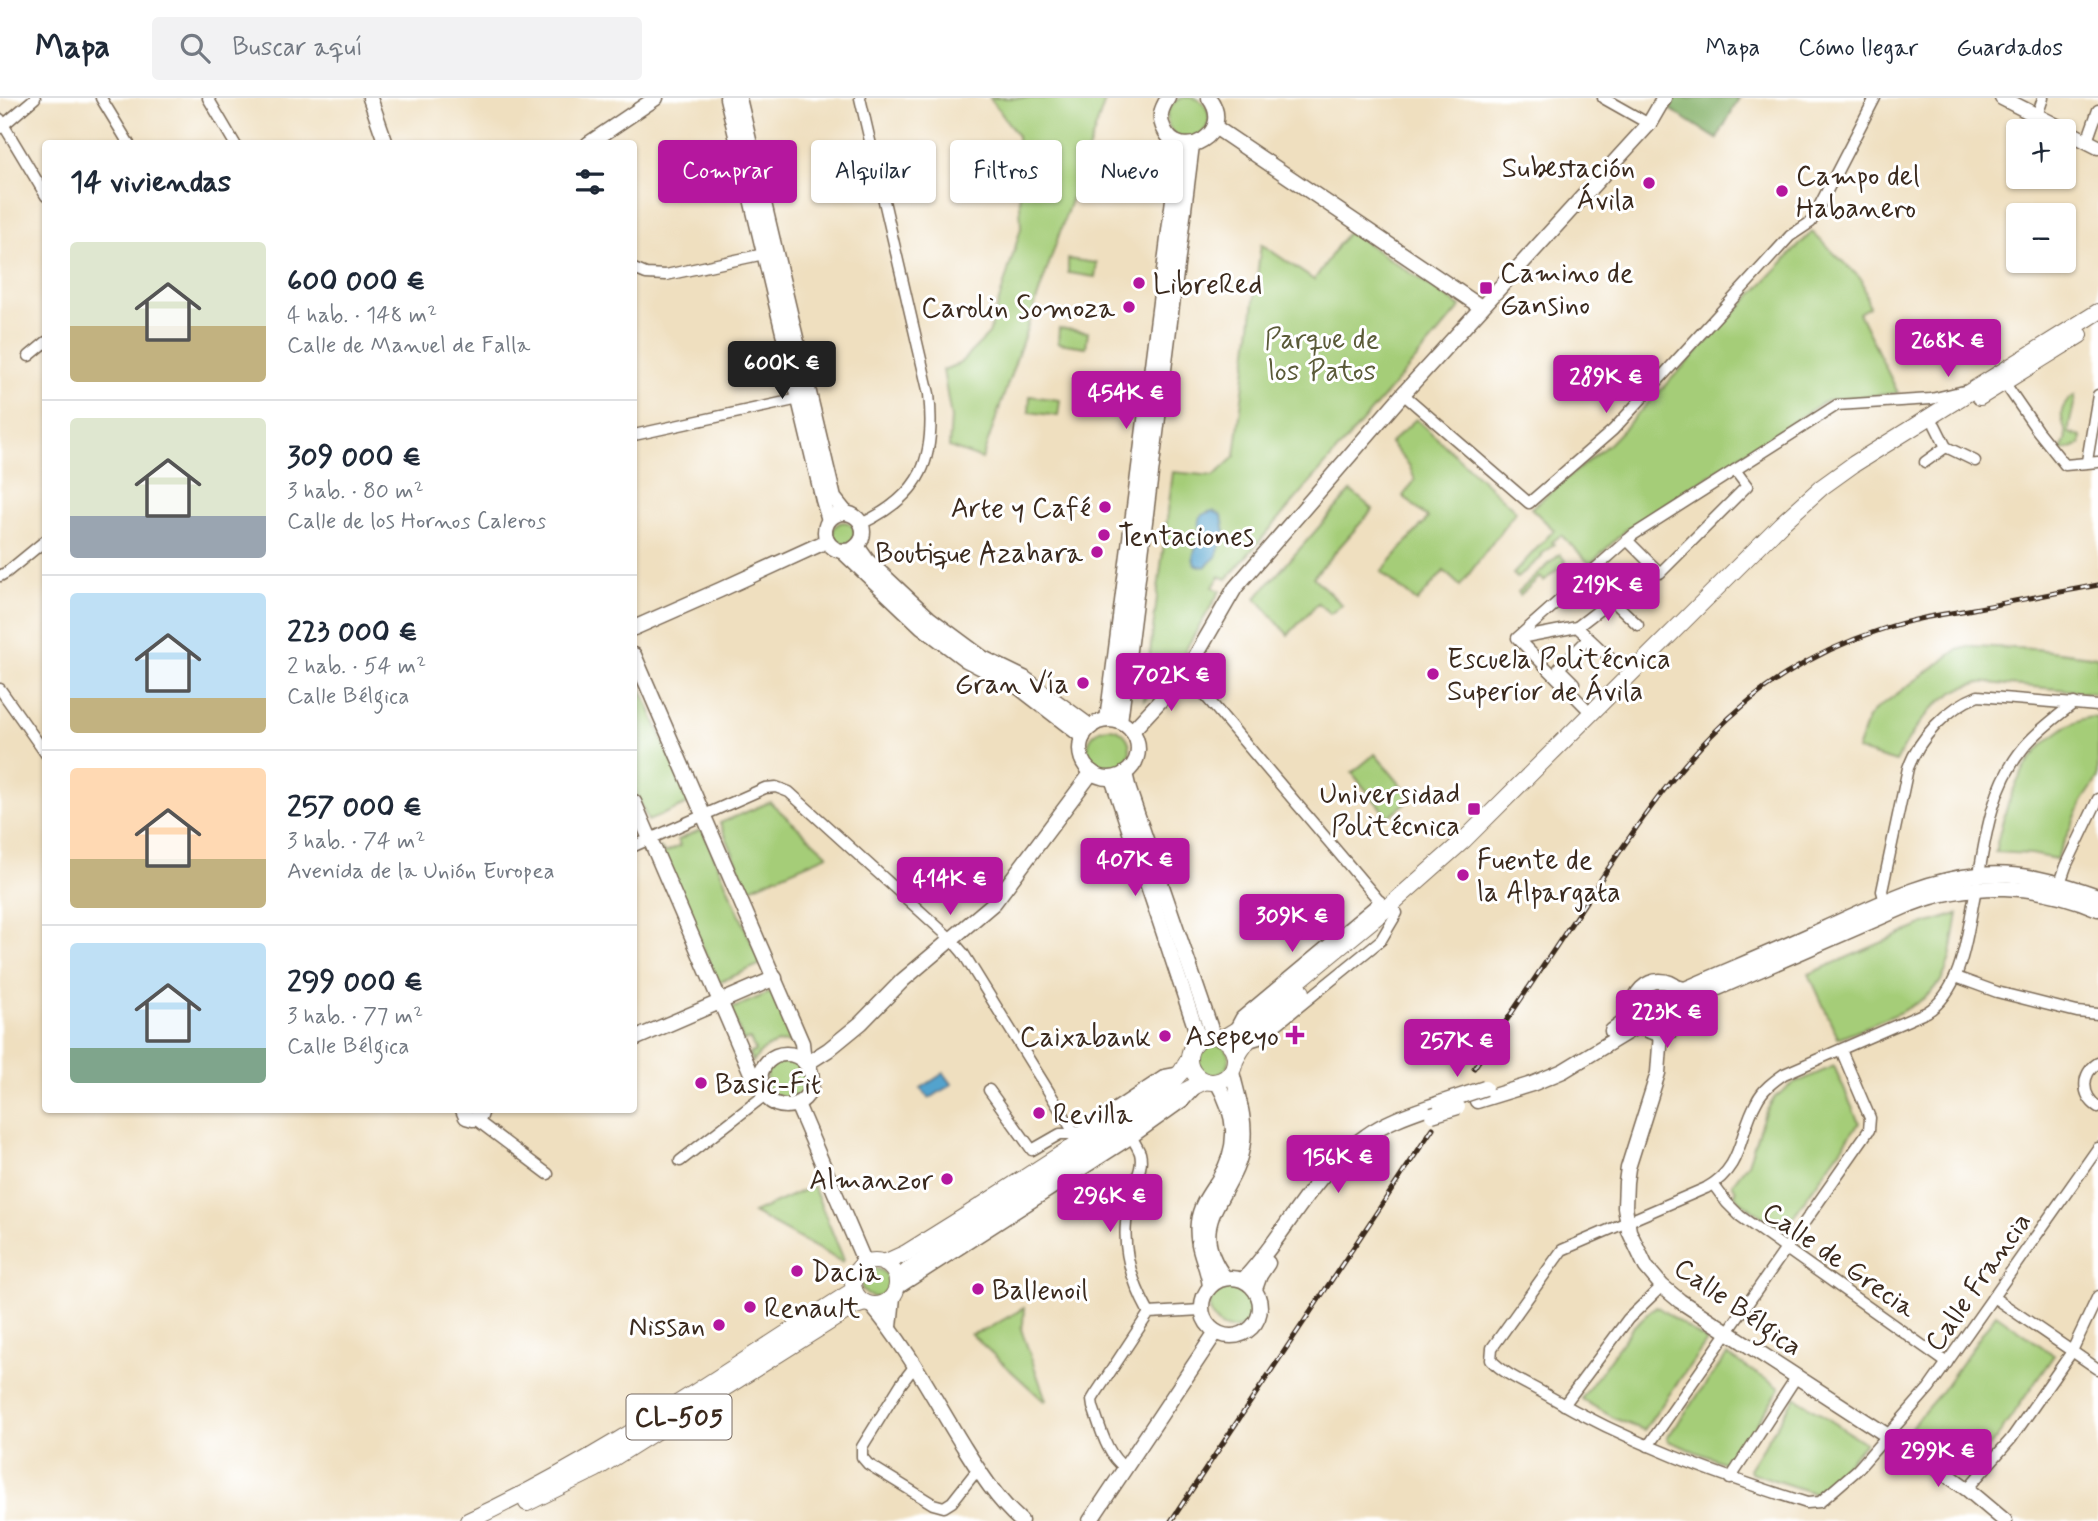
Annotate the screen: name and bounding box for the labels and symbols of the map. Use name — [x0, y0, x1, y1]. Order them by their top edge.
place label: Subestación Ávila — [1502, 151, 1635, 220]
place label: Campo del Habanero — [1796, 159, 1920, 228]
marker: Subestación Ávila — [1641, 175, 1657, 191]
marker: Campo del Habanero — [1774, 183, 1790, 199]
place label: Camino de Gansino — [1500, 256, 1634, 325]
place label: LibreRed — [1153, 267, 1262, 304]
marker: LibreRed — [1131, 275, 1147, 291]
marker: Camino de Gansino — [1478, 280, 1494, 296]
place label: Carolin Somoza — [921, 291, 1115, 328]
marker: Carolin Somoza — [1121, 299, 1137, 315]
pin: 268K € — [1891, 320, 2005, 379]
park label: Parque de los Patos — [1265, 322, 1379, 391]
pin: 600K € — [725, 342, 839, 401]
pin: 289K € — [1549, 356, 1663, 415]
pin: 454K € — [1069, 372, 1183, 431]
place label: Arte y Café — [951, 491, 1091, 528]
marker: Arte y Café — [1097, 499, 1113, 515]
place label: Tentaciones — [1118, 519, 1254, 556]
marker: Tentaciones — [1096, 527, 1112, 543]
place label: Boutique Azahara — [875, 536, 1083, 573]
marker: Boutique Azahara — [1089, 544, 1105, 560]
pin: 219K € — [1551, 564, 1665, 623]
place label: Escuela Politécnica Superior de Ávila — [1447, 642, 1671, 711]
pin: 702K € — [1114, 654, 1228, 713]
marker: Escuela Politécnica Superior de Ávila — [1425, 666, 1441, 682]
place label: Gran Vía — [955, 667, 1069, 704]
marker: Gran Vía — [1075, 675, 1091, 691]
place label: Universidad Politécnica — [1319, 777, 1460, 846]
marker: Universidad Politécnica — [1466, 801, 1482, 817]
pin: 407K € — [1078, 838, 1192, 898]
place label: Fuente de la Alpargata — [1477, 843, 1621, 912]
pin: 414K € — [893, 858, 1007, 917]
marker: Fuente de la Alpargata — [1455, 867, 1471, 883]
pin: 309K € — [1235, 894, 1349, 954]
pin: 223K € — [1610, 990, 1724, 1050]
place label: Asepeyo — [1185, 1019, 1279, 1056]
place label: Caixabank — [1020, 1020, 1151, 1057]
pin: 257K € — [1400, 1020, 1514, 1079]
marker: Asepeyo — [1285, 1025, 1305, 1045]
marker: Caixabank — [1157, 1028, 1173, 1044]
place label: Basic-Fit — [715, 1067, 821, 1104]
marker: Basic-Fit — [693, 1075, 709, 1091]
place label: Revilla — [1053, 1097, 1133, 1134]
marker: Revilla — [1031, 1105, 1047, 1121]
pin: 156K € — [1281, 1136, 1395, 1195]
place label: Almanzor — [809, 1163, 933, 1200]
marker: Almanzor — [939, 1171, 955, 1187]
pin: 296K € — [1053, 1174, 1167, 1234]
street label: Calle de Grecia — [1754, 1194, 1923, 1328]
street label: Calle Francia — [1917, 1205, 2041, 1360]
street label: Calle Bélgica — [1664, 1250, 1809, 1368]
place label: Dacia — [811, 1255, 881, 1292]
marker: Dacia — [789, 1263, 805, 1279]
place label: Ballenoil — [992, 1273, 1088, 1310]
marker: Ballenoil — [970, 1281, 986, 1297]
place label: Renault — [764, 1291, 861, 1328]
marker: Renault — [742, 1299, 758, 1315]
place label: Nissan — [629, 1309, 705, 1346]
marker: Nissan — [711, 1317, 727, 1333]
road number: CL-505 — [626, 1394, 732, 1440]
pin: 299K € — [1881, 1430, 1995, 1489]

